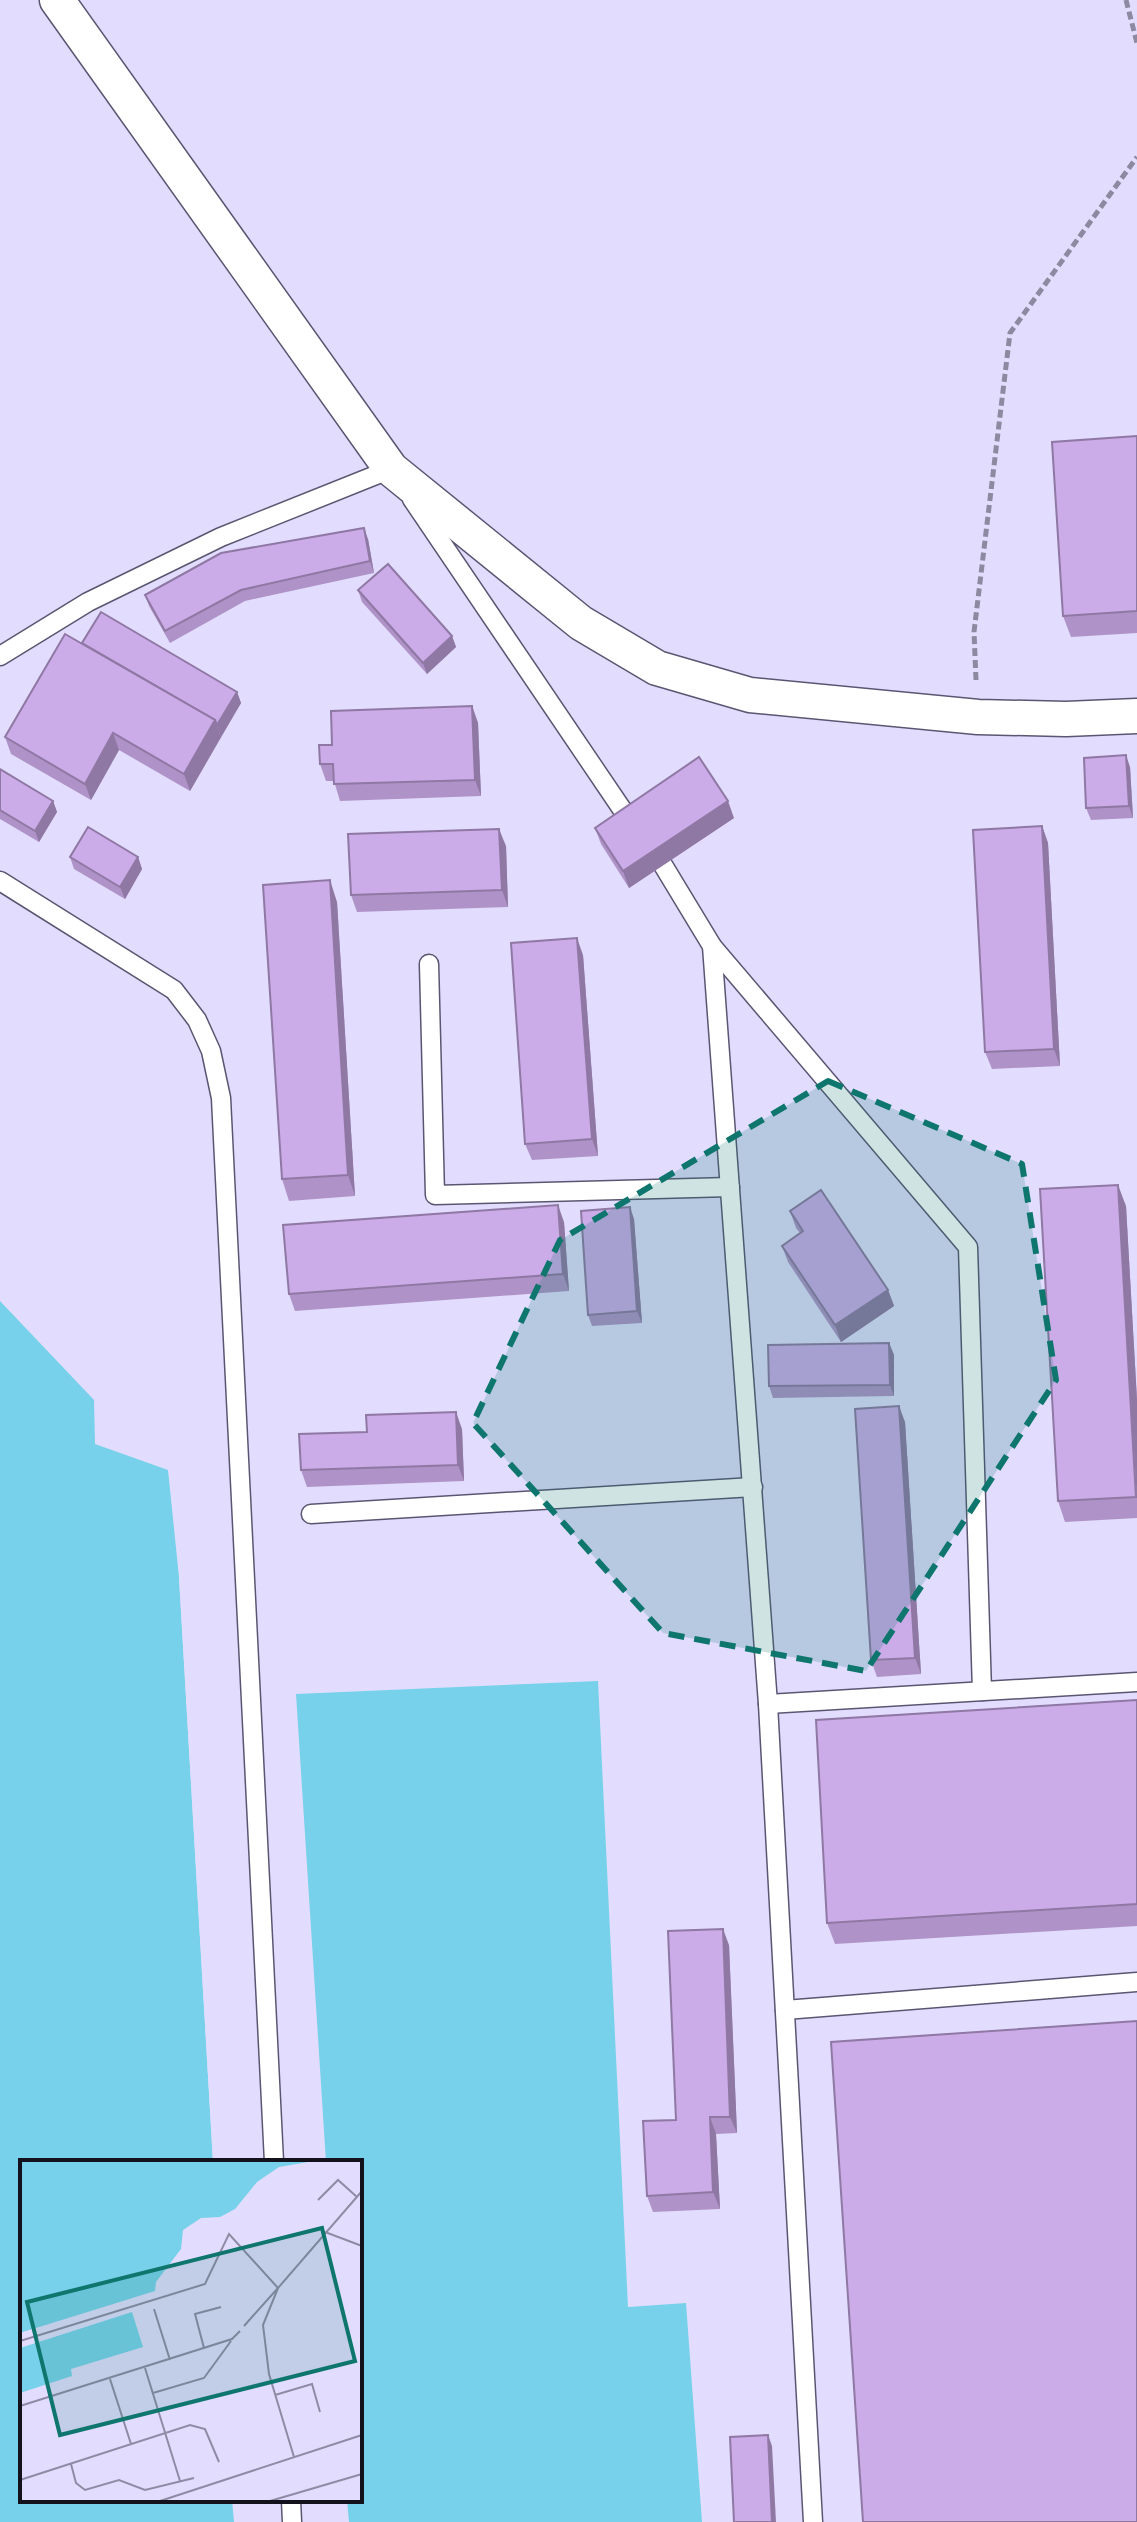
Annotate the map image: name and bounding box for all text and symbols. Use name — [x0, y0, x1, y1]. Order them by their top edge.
inset map — [20, 2160, 362, 2502]

